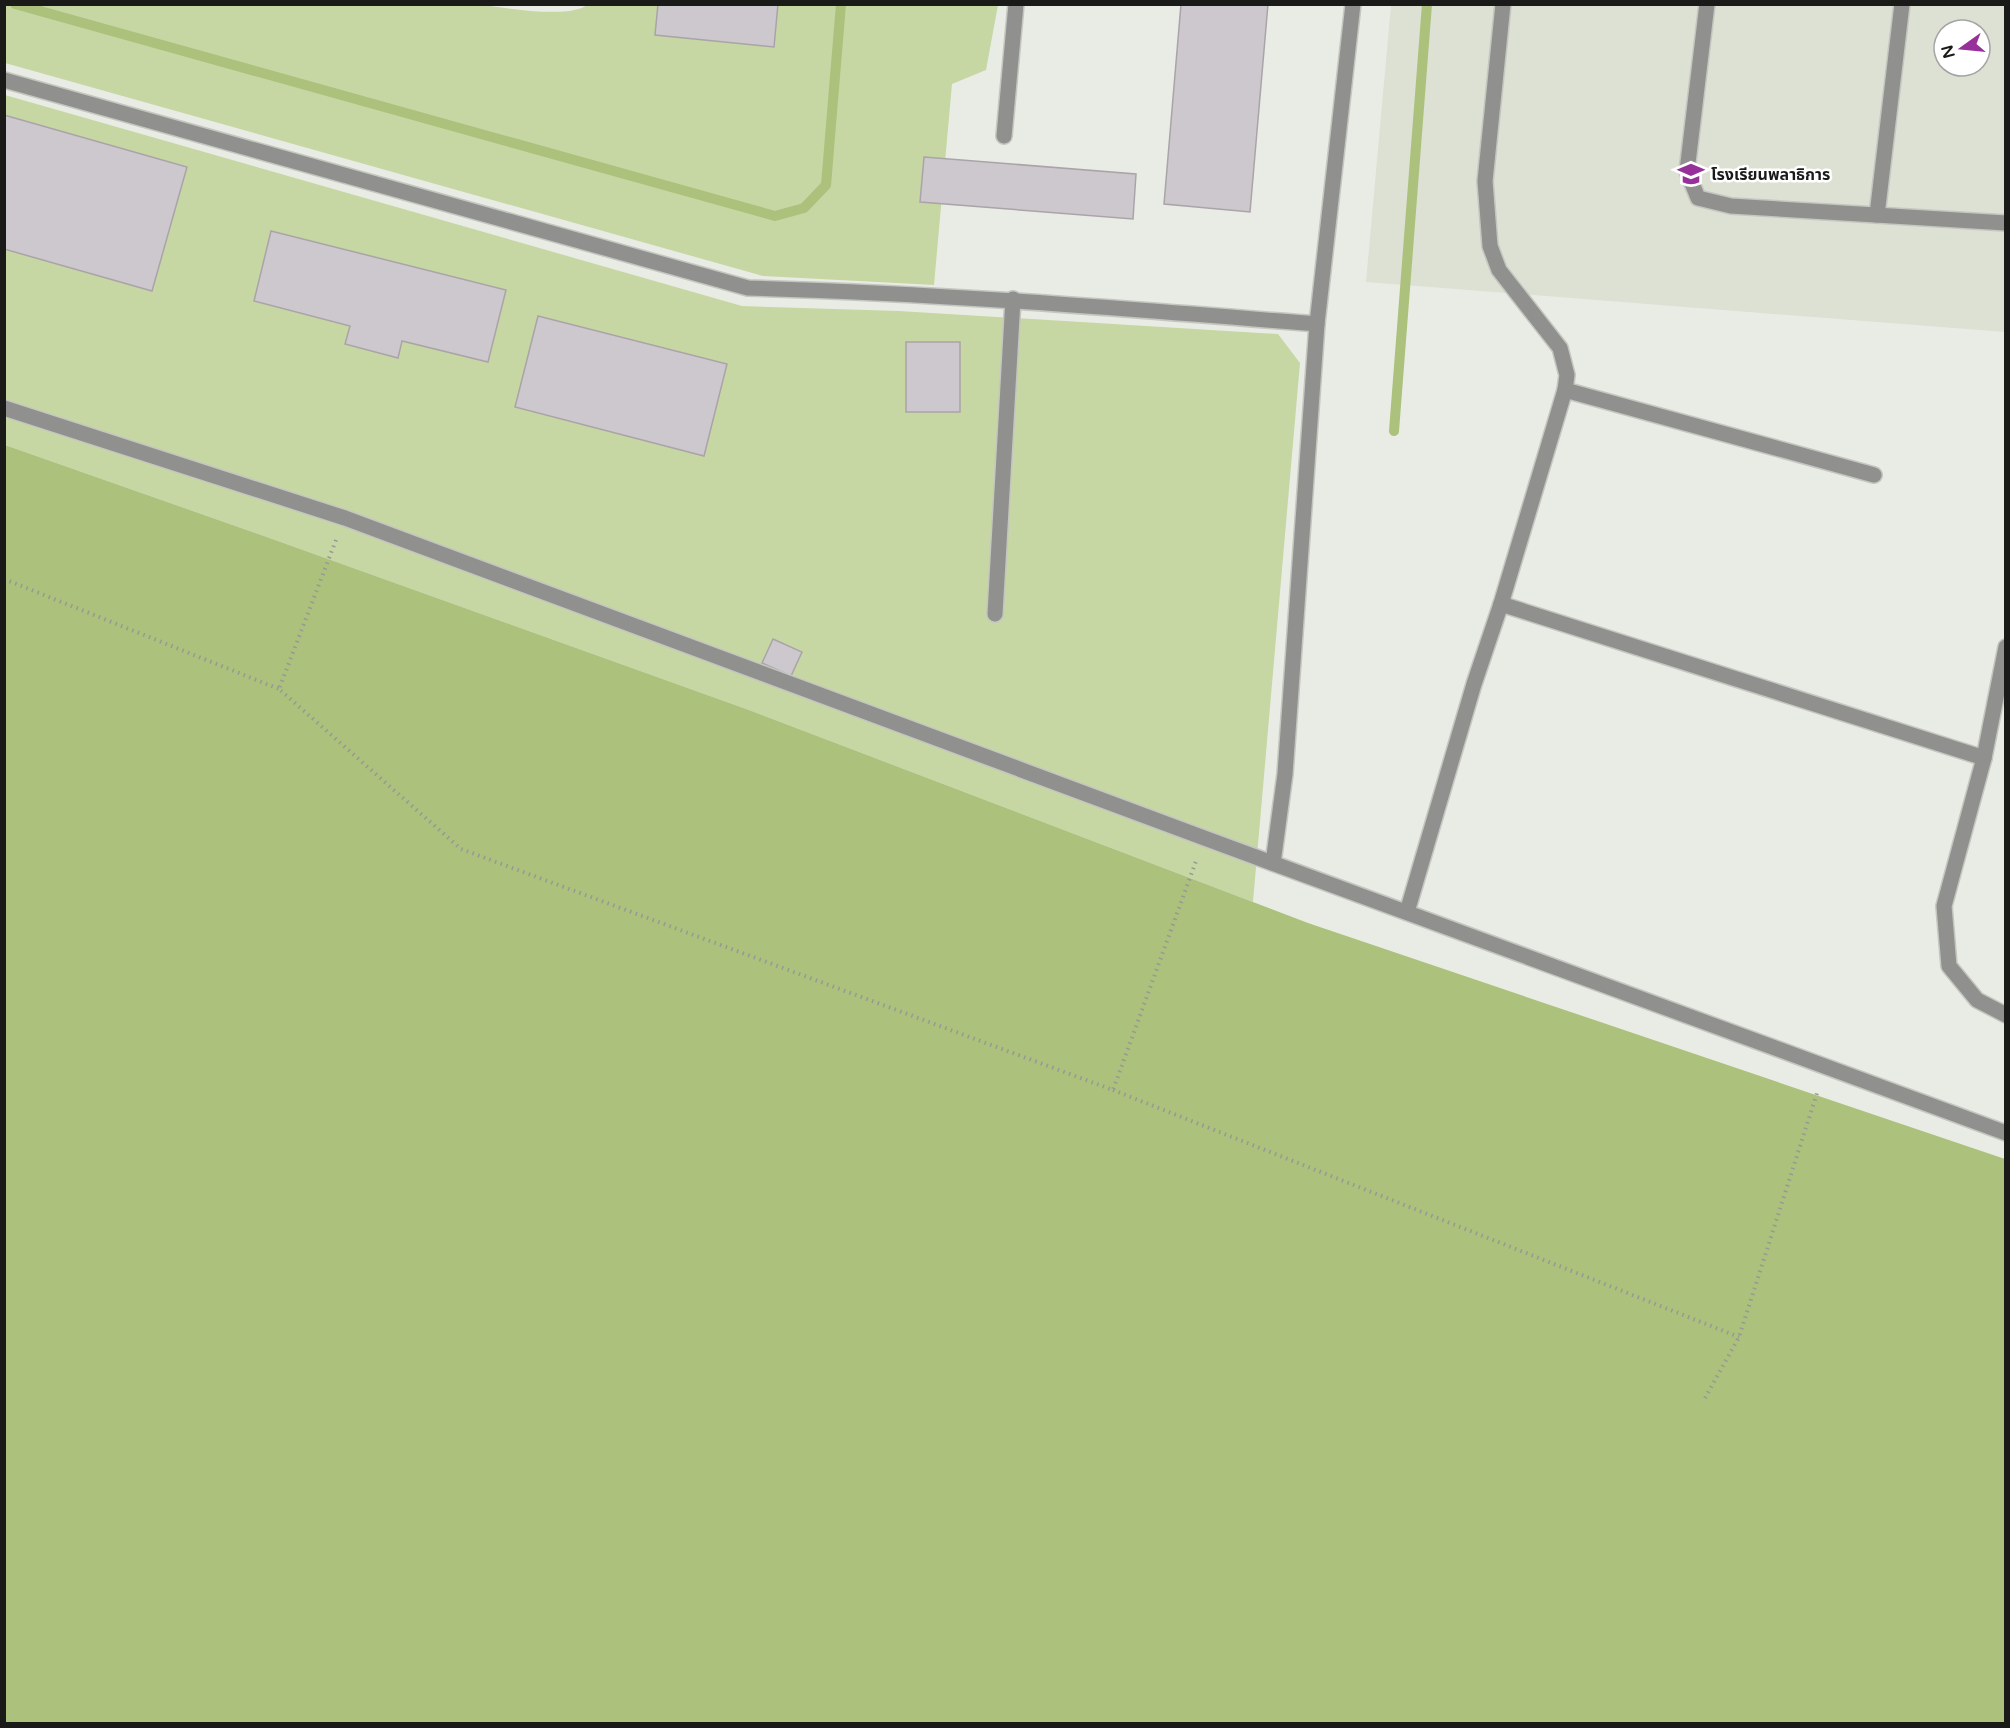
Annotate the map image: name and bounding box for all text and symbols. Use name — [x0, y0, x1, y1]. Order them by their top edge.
north arrow — [1932, 18, 1992, 78]
text: N — [1937, 43, 1960, 60]
school or university icon: โรงเรียนพลาธิการ — [1676, 159, 1706, 189]
place label: โรงเรียนพลาธิการ — [1711, 165, 1830, 185]

